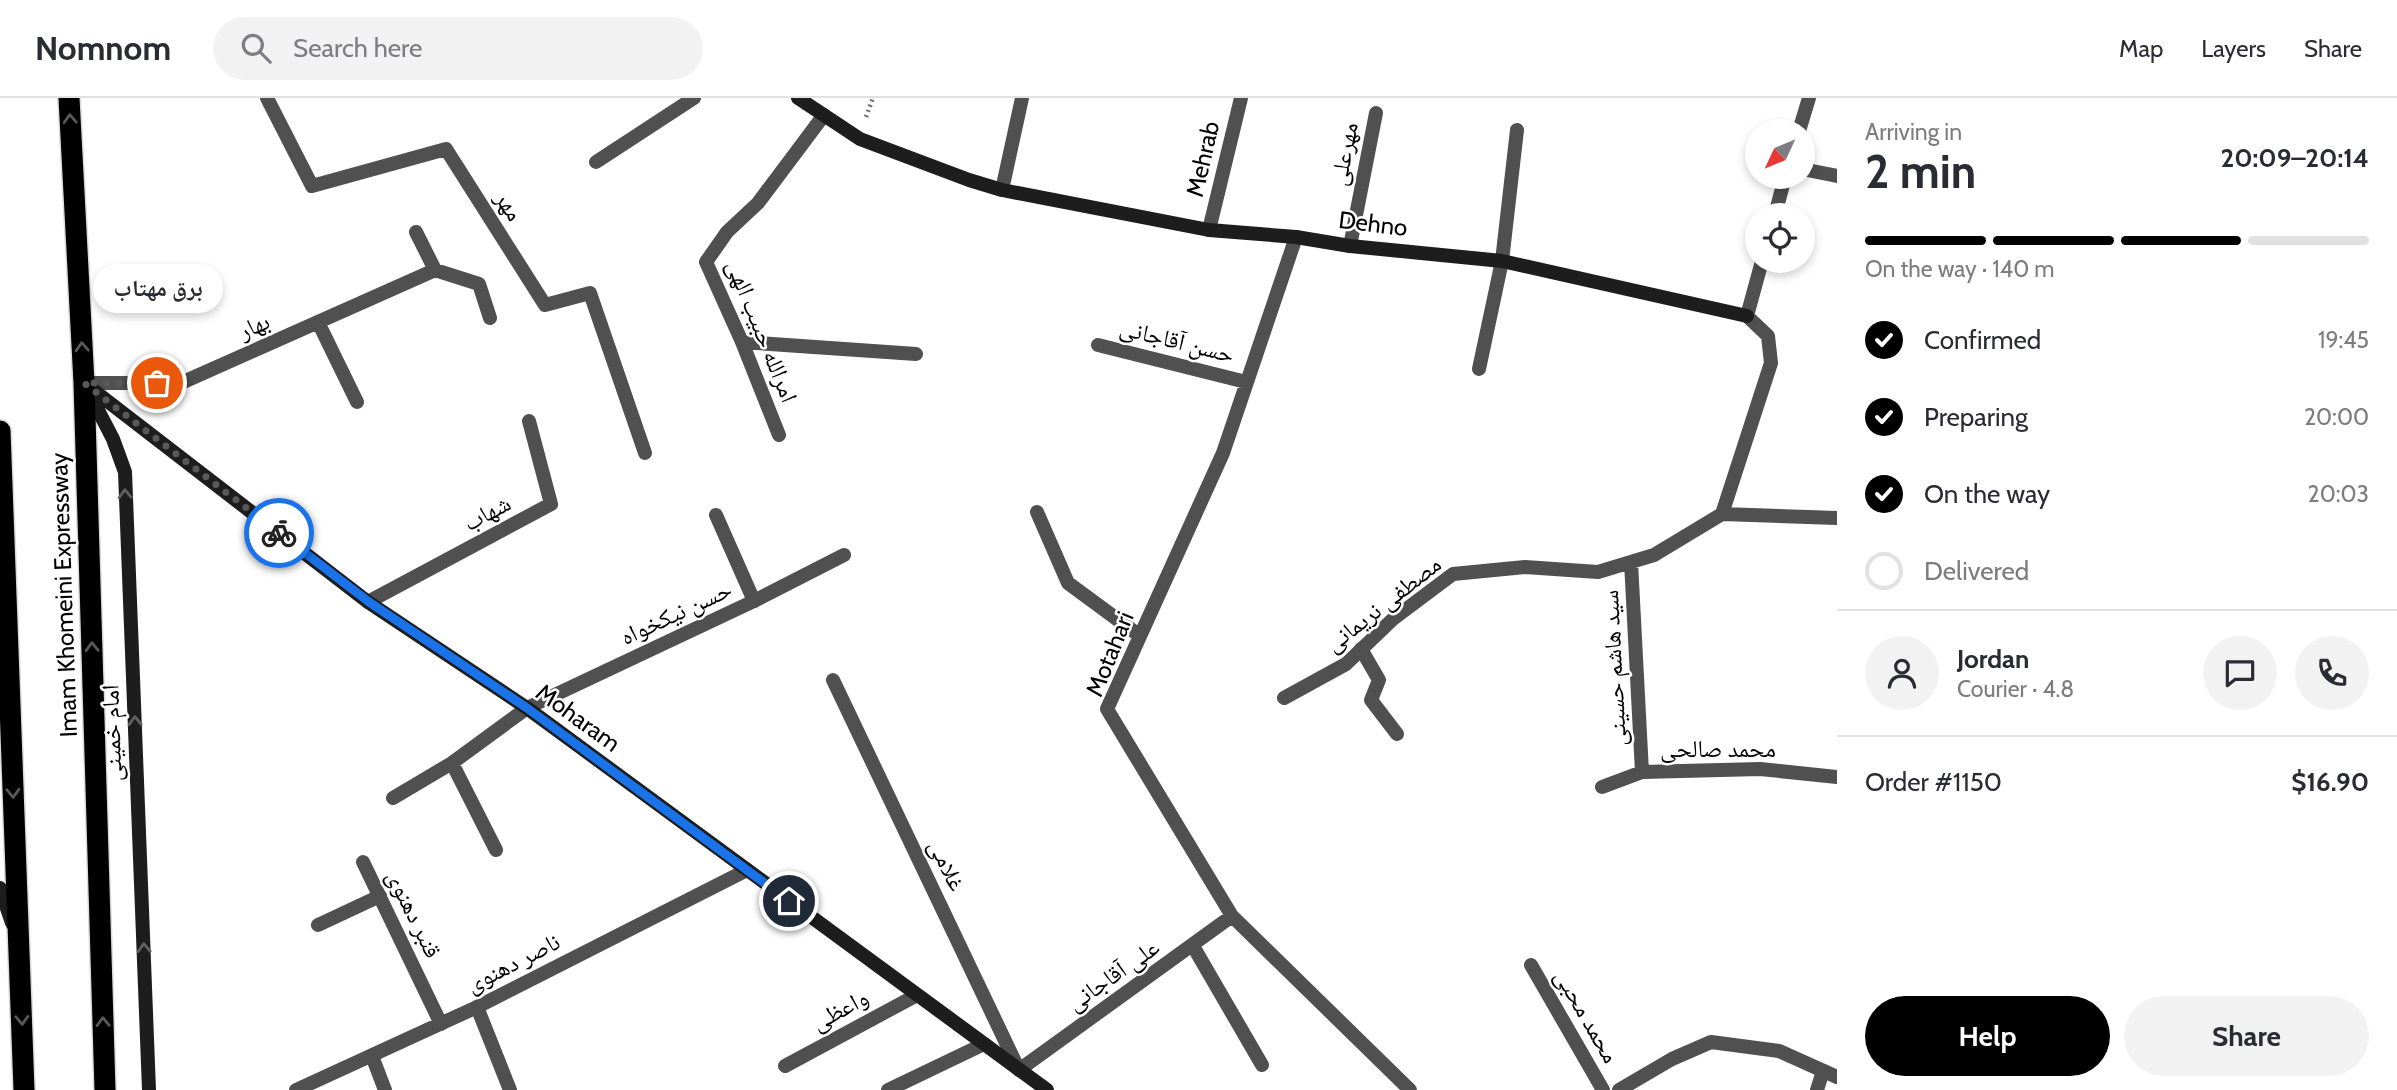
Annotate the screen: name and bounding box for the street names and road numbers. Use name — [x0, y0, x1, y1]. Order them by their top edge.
street label: Mehrab — [1180, 118, 1225, 200]
street label: مهرعلی — [1323, 120, 1364, 188]
street label: مهر — [489, 184, 530, 226]
street label: Dehno — [1337, 205, 1409, 242]
street label: امرالله حبیب الهی — [721, 255, 804, 407]
street label: بهار — [233, 306, 274, 346]
street label: حسن آقاجانی — [1117, 312, 1237, 369]
street label: Imam Khomeini Expressway — [44, 452, 83, 738]
street label: شهاب — [458, 488, 515, 537]
street label: مصطفی نریمانی — [1319, 549, 1447, 658]
street label: حسن نیکخواه — [615, 574, 736, 651]
street label: سید هاشم حسینی — [1595, 589, 1634, 747]
street label: Motahari — [1079, 607, 1140, 701]
street label: Moharam — [531, 677, 626, 758]
street label: امام خمینی — [95, 684, 130, 782]
street label: محمد صالحی — [1660, 734, 1776, 763]
street label: غلامی — [923, 834, 972, 895]
street label: قنبر دهنوی — [381, 865, 448, 963]
street label: ناصر دهنوی — [461, 927, 565, 999]
street label: علی آقاجانی — [1061, 932, 1165, 1017]
street label: محمد محبی — [1549, 963, 1626, 1068]
street label: واعظی — [806, 983, 873, 1037]

